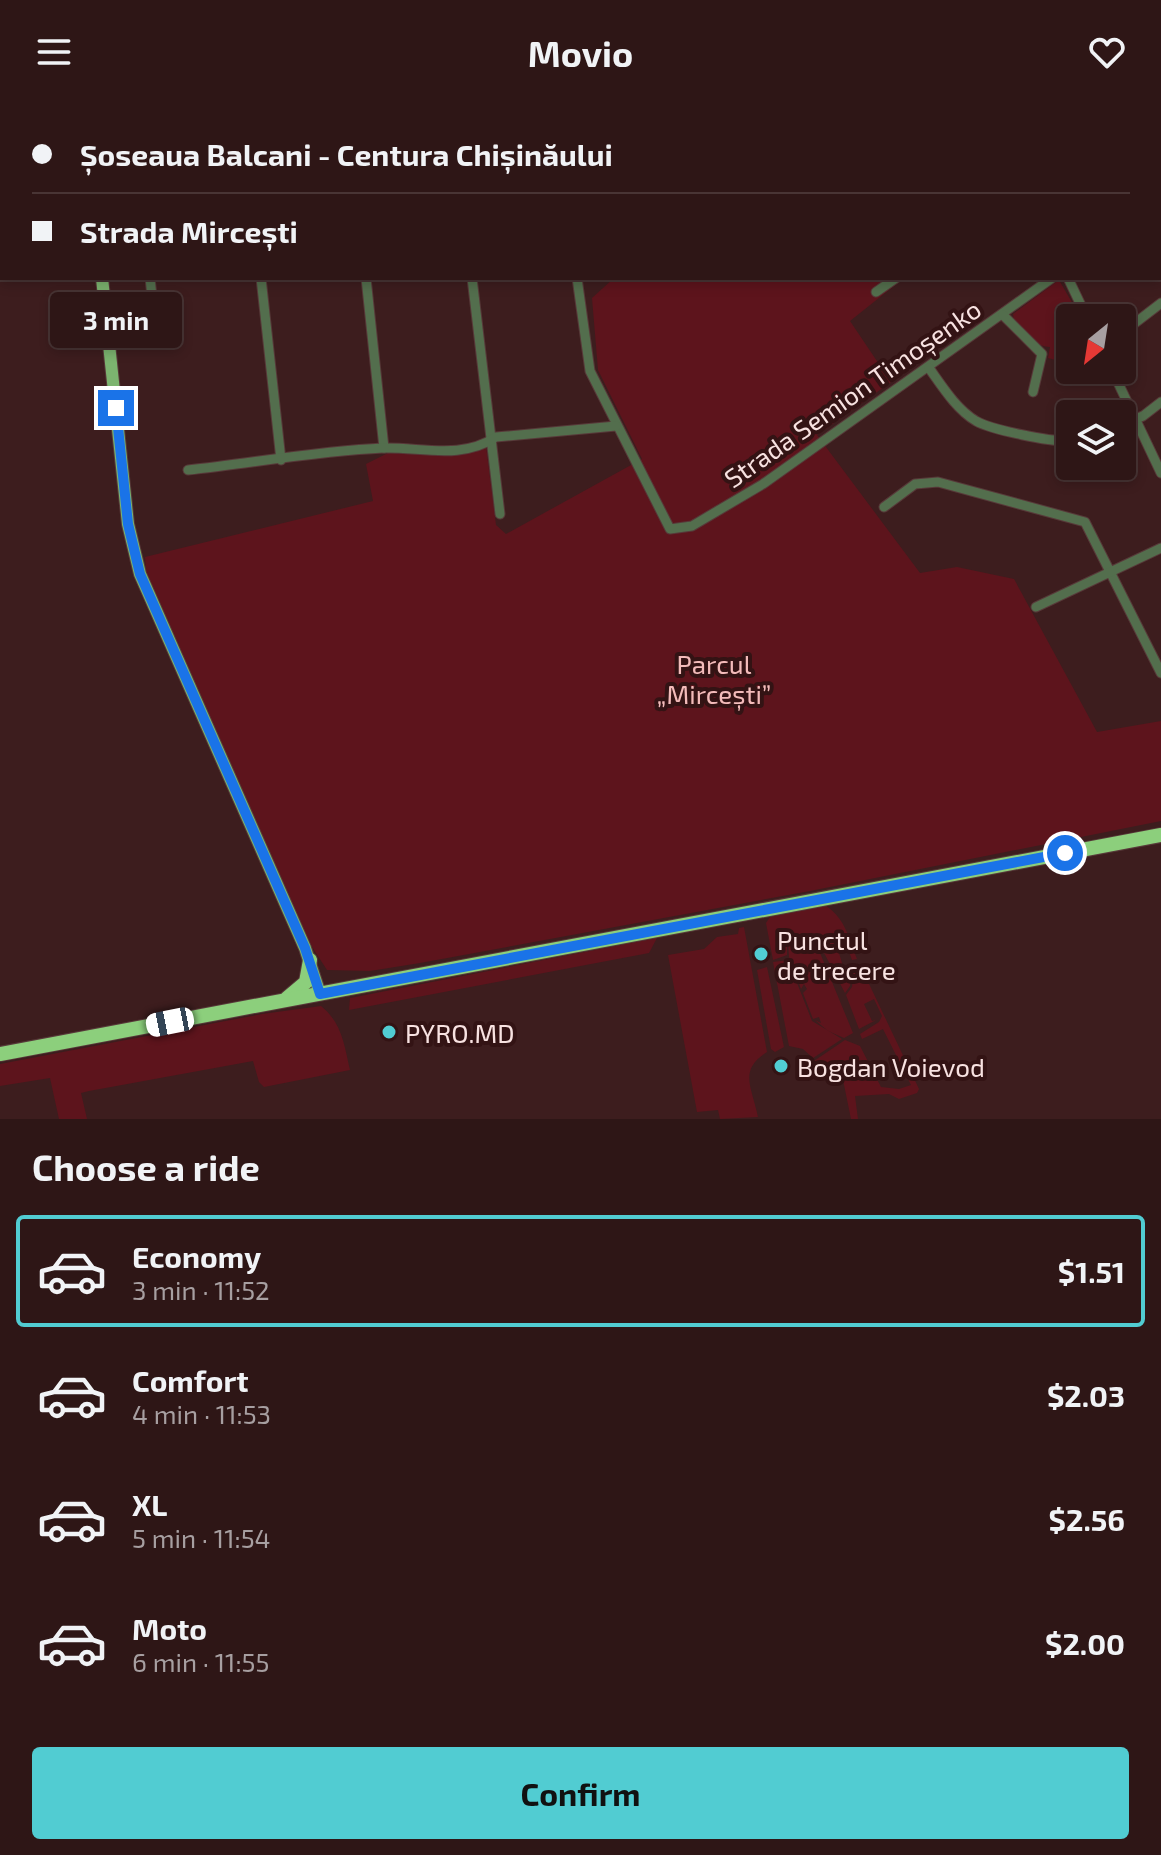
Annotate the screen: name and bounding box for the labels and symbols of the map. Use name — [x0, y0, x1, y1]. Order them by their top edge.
callout: 3 min — [50, 292, 182, 348]
street label: Strada Semion Timoșenko — [718, 293, 987, 495]
north arrow — [1056, 304, 1136, 384]
route end — [98, 390, 134, 426]
park label: Parcul „Mircești” — [657, 648, 771, 711]
route start — [1047, 835, 1083, 871]
place label: Punctul de trecere — [777, 924, 896, 985]
marker: Punctul de trecere — [752, 945, 770, 963]
car — [144, 1006, 196, 1038]
place label: PYRO.MD — [405, 1017, 515, 1048]
marker: PYRO.MD — [380, 1023, 398, 1041]
place label: Bogdan Voievod — [797, 1051, 985, 1082]
marker: Bogdan Voievod — [772, 1057, 790, 1075]

